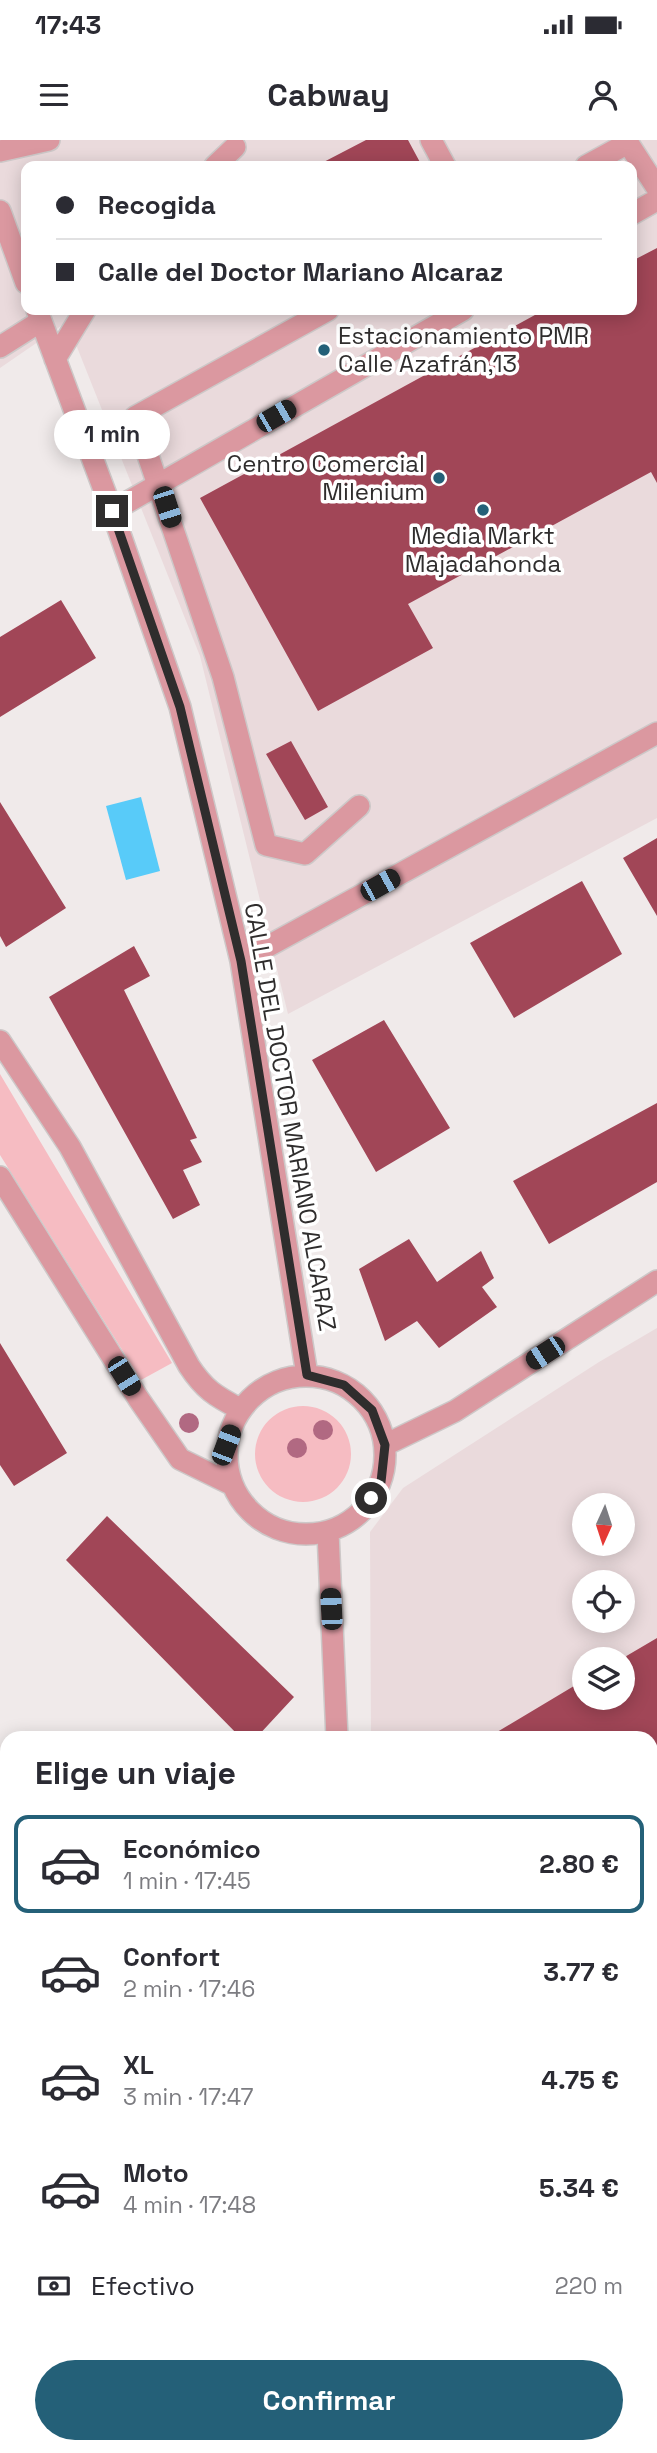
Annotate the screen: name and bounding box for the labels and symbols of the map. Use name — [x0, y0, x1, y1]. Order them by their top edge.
place label: Estacionamiento PMR Calle Azafrán,13 — [338, 320, 589, 379]
marker: Estacionamiento PMR Calle Azafrán,13 — [316, 342, 332, 358]
car — [253, 396, 300, 436]
callout: 1 min — [54, 410, 170, 458]
place label: Centro Comercial Milenium — [227, 448, 425, 507]
marker: Centro Comercial Milenium — [431, 470, 447, 486]
car — [151, 484, 184, 530]
route end — [96, 495, 128, 527]
marker: Media Markt Majadahonda — [475, 502, 491, 518]
place label: Media Markt Majadahonda — [405, 520, 562, 579]
car — [357, 866, 404, 904]
street label: CALLE DEL DOCTOR MARIANO ALCARAZ — [238, 900, 343, 1333]
car — [522, 1333, 569, 1373]
car — [104, 1353, 145, 1399]
car — [209, 1422, 244, 1468]
route start — [355, 1482, 387, 1514]
north arrow — [572, 1493, 635, 1556]
car — [320, 1587, 343, 1631]

